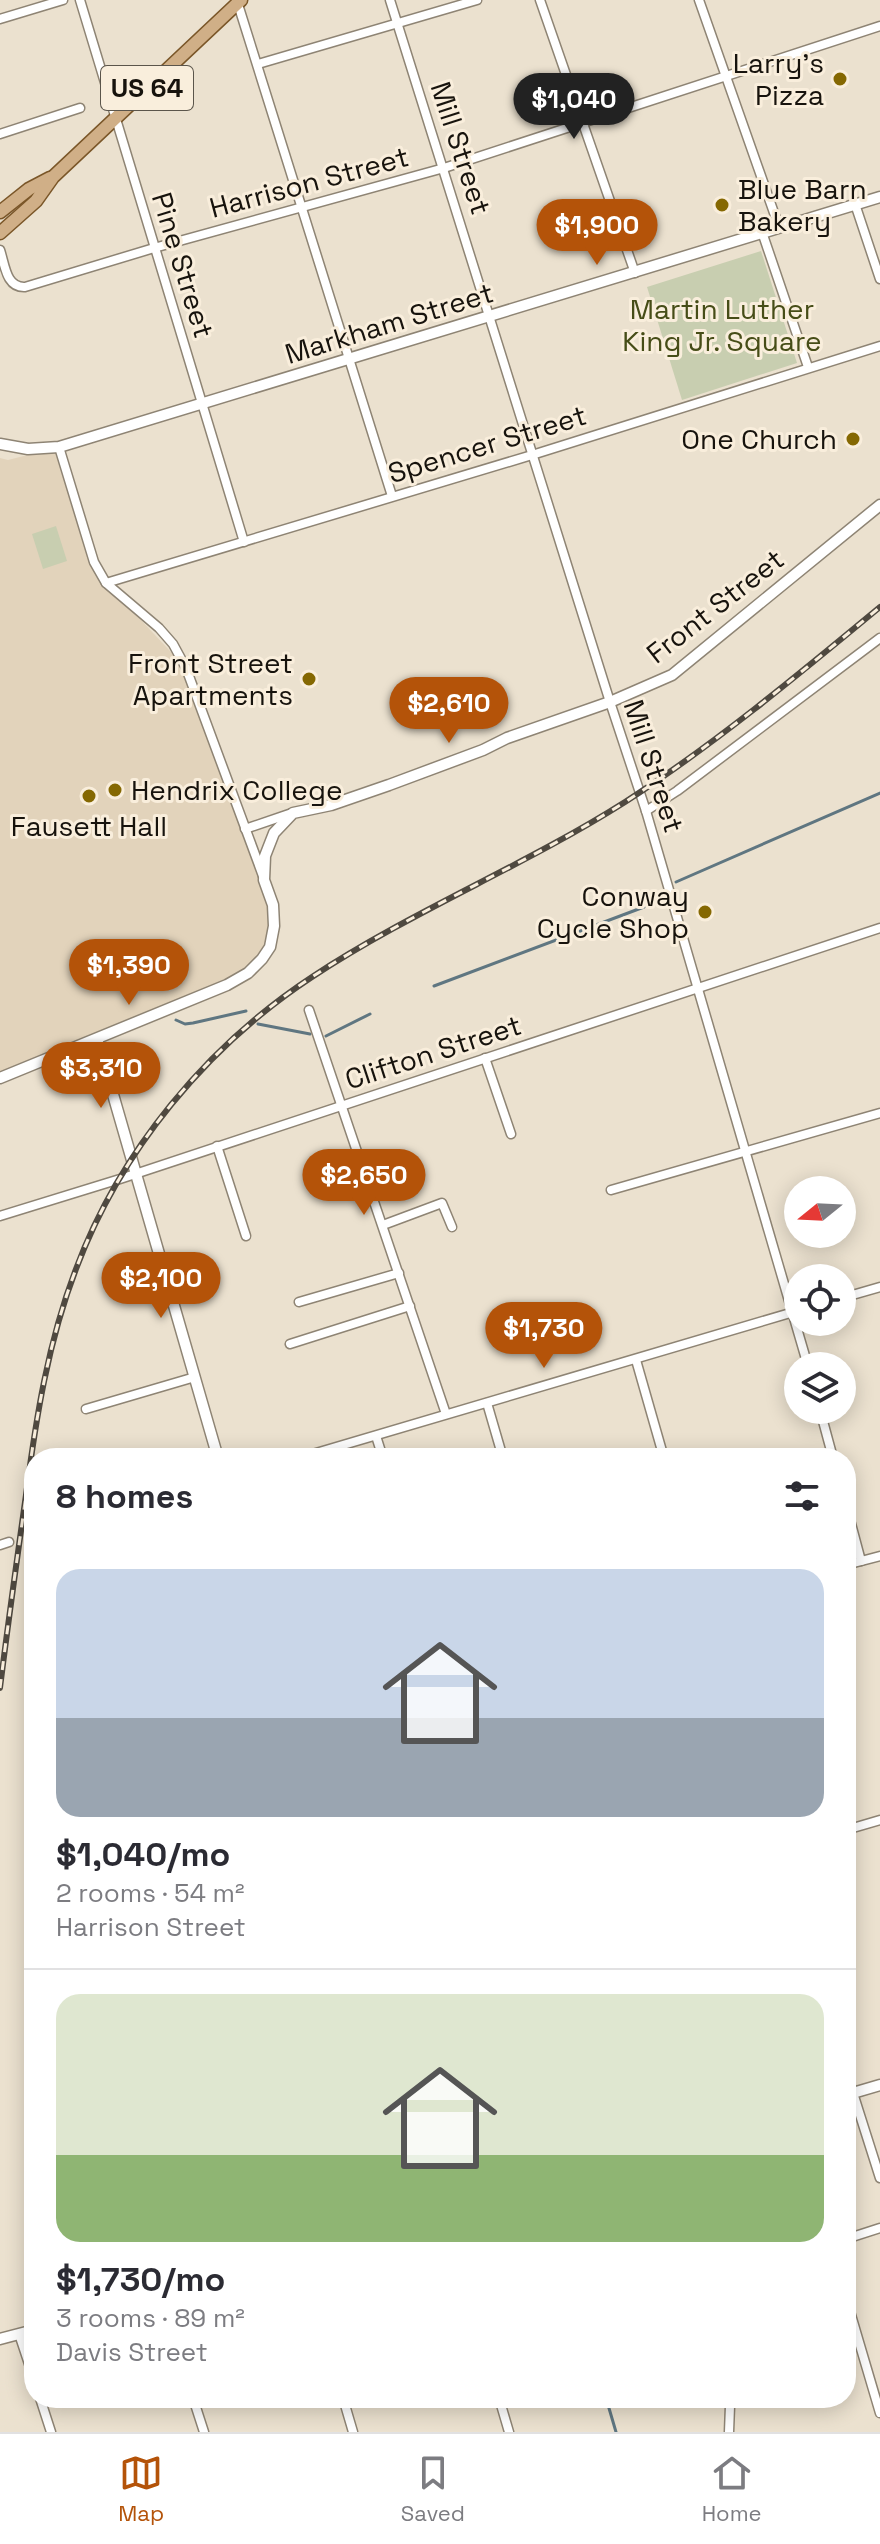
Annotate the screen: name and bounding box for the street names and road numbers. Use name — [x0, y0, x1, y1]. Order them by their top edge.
road number: US 64 — [101, 66, 193, 110]
street label: Mill Street — [423, 77, 499, 219]
street label: Harrison Street — [206, 138, 412, 226]
street label: Pine Street — [144, 188, 222, 342]
street label: Markham Street — [280, 274, 498, 372]
street label: Spencer Street — [383, 397, 591, 491]
street label: Front Street — [639, 541, 791, 671]
street label: Mill Street — [616, 695, 692, 837]
street label: Clifton Street — [340, 1007, 526, 1097]

